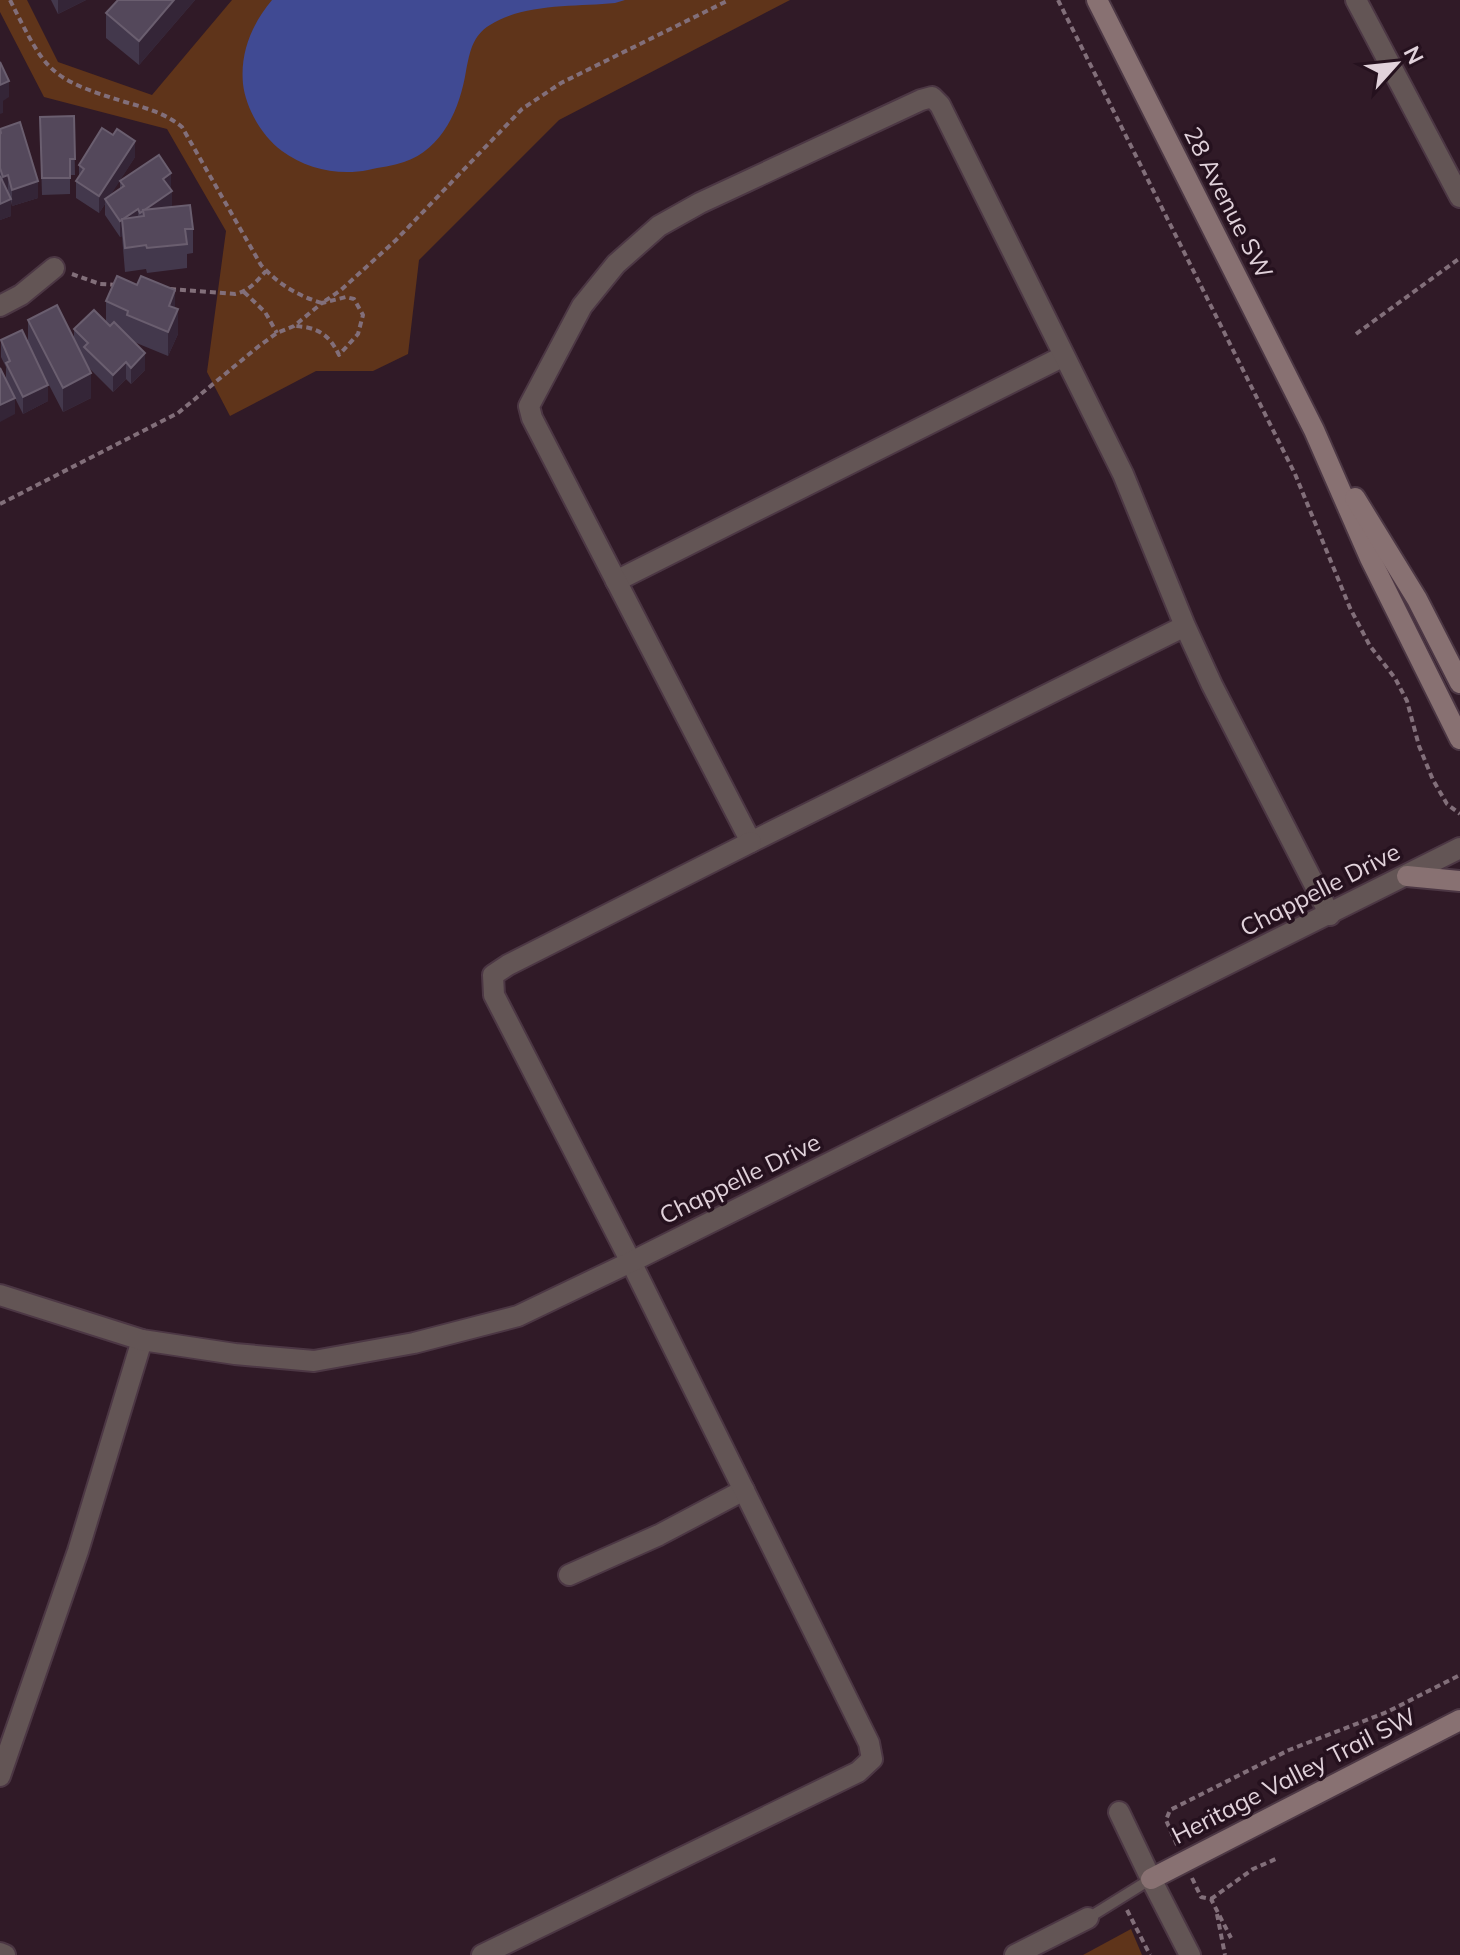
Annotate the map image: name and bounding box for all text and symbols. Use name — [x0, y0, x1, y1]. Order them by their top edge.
north arrow — [1356, 24, 1436, 104]
text: N — [1398, 41, 1430, 69]
street label: 28 Avenue SW — [1178, 122, 1280, 283]
street label: Chappelle Drive — [1235, 836, 1405, 942]
street label: Chappelle Drive — [654, 1126, 825, 1230]
street label: Heritage Valley Trail SW — [1166, 1700, 1421, 1850]

